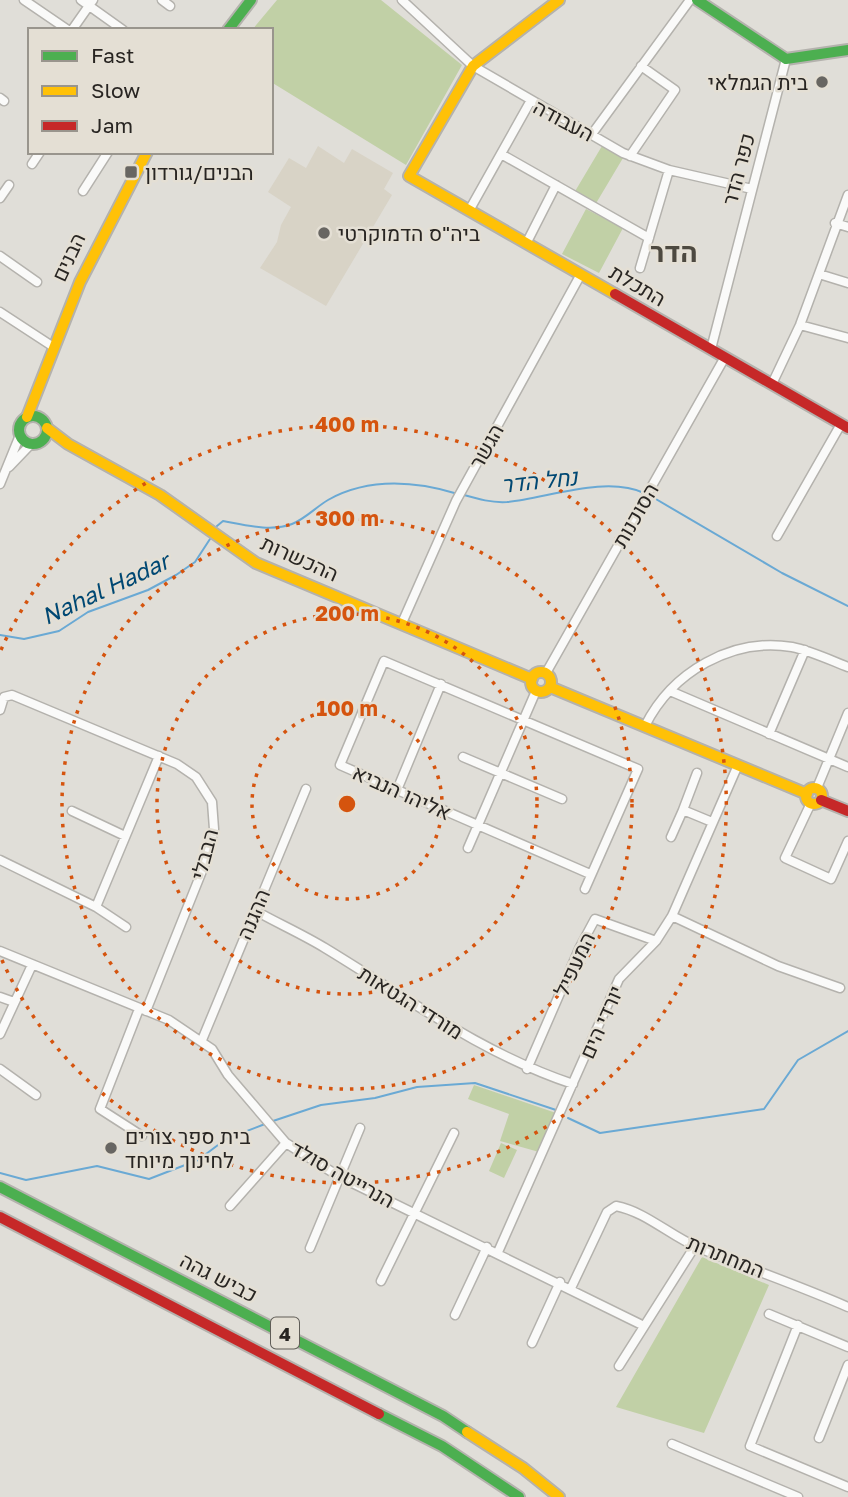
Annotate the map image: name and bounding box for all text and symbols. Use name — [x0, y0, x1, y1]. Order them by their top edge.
legend — [28, 28, 273, 154]
text: Fast — [91, 42, 134, 68]
place label: בית הגמלאי — [708, 69, 808, 95]
marker: בית הגמלאי — [814, 74, 830, 90]
text: Slow — [91, 77, 140, 103]
street label: העבודה — [529, 93, 599, 147]
text: Jam — [91, 112, 133, 138]
street label: כפר הדר — [716, 130, 760, 208]
place label: הבנים/גורדון — [145, 159, 254, 185]
marker: הבנים/גורדון — [123, 164, 139, 180]
place label: ביה"ס הדמוקרטי — [338, 220, 480, 246]
marker: ביה"ס הדמוקרטי — [316, 225, 332, 241]
street label: הבנים — [46, 229, 90, 285]
district label: הדר — [650, 235, 698, 268]
street label: התכלת — [605, 259, 671, 311]
text: 400 m — [315, 411, 379, 437]
street label: הגשר — [463, 419, 509, 473]
water label: נחל הדר — [499, 462, 580, 498]
street label: הסוכנות — [606, 478, 664, 552]
text: 300 m — [315, 505, 379, 531]
street label: ההכשרות — [257, 529, 343, 587]
water label: Nahal Hadar — [37, 545, 176, 630]
text: 200 m — [315, 600, 379, 626]
text: 100 m — [316, 695, 378, 721]
street label: אליהו הנביא — [349, 759, 455, 825]
centre of rings — [335, 792, 359, 816]
street label: הבבלי — [185, 826, 223, 882]
street label: ההגנה — [231, 885, 275, 943]
street label: המעפיל — [548, 928, 600, 1000]
street label: מורדי הגטאות — [354, 960, 468, 1044]
street label: יורדי הים — [573, 981, 629, 1063]
place label: בית ספר צורים לחינוך מיוחד — [125, 1123, 251, 1173]
street label: הנרייטה סולד — [286, 1135, 400, 1213]
marker: בית ספר צורים לחינוך מיוחד — [103, 1140, 119, 1156]
street label: המחתרות — [684, 1229, 768, 1283]
street label: כביש גהה — [176, 1246, 262, 1308]
road number: 4 — [271, 1317, 299, 1348]

